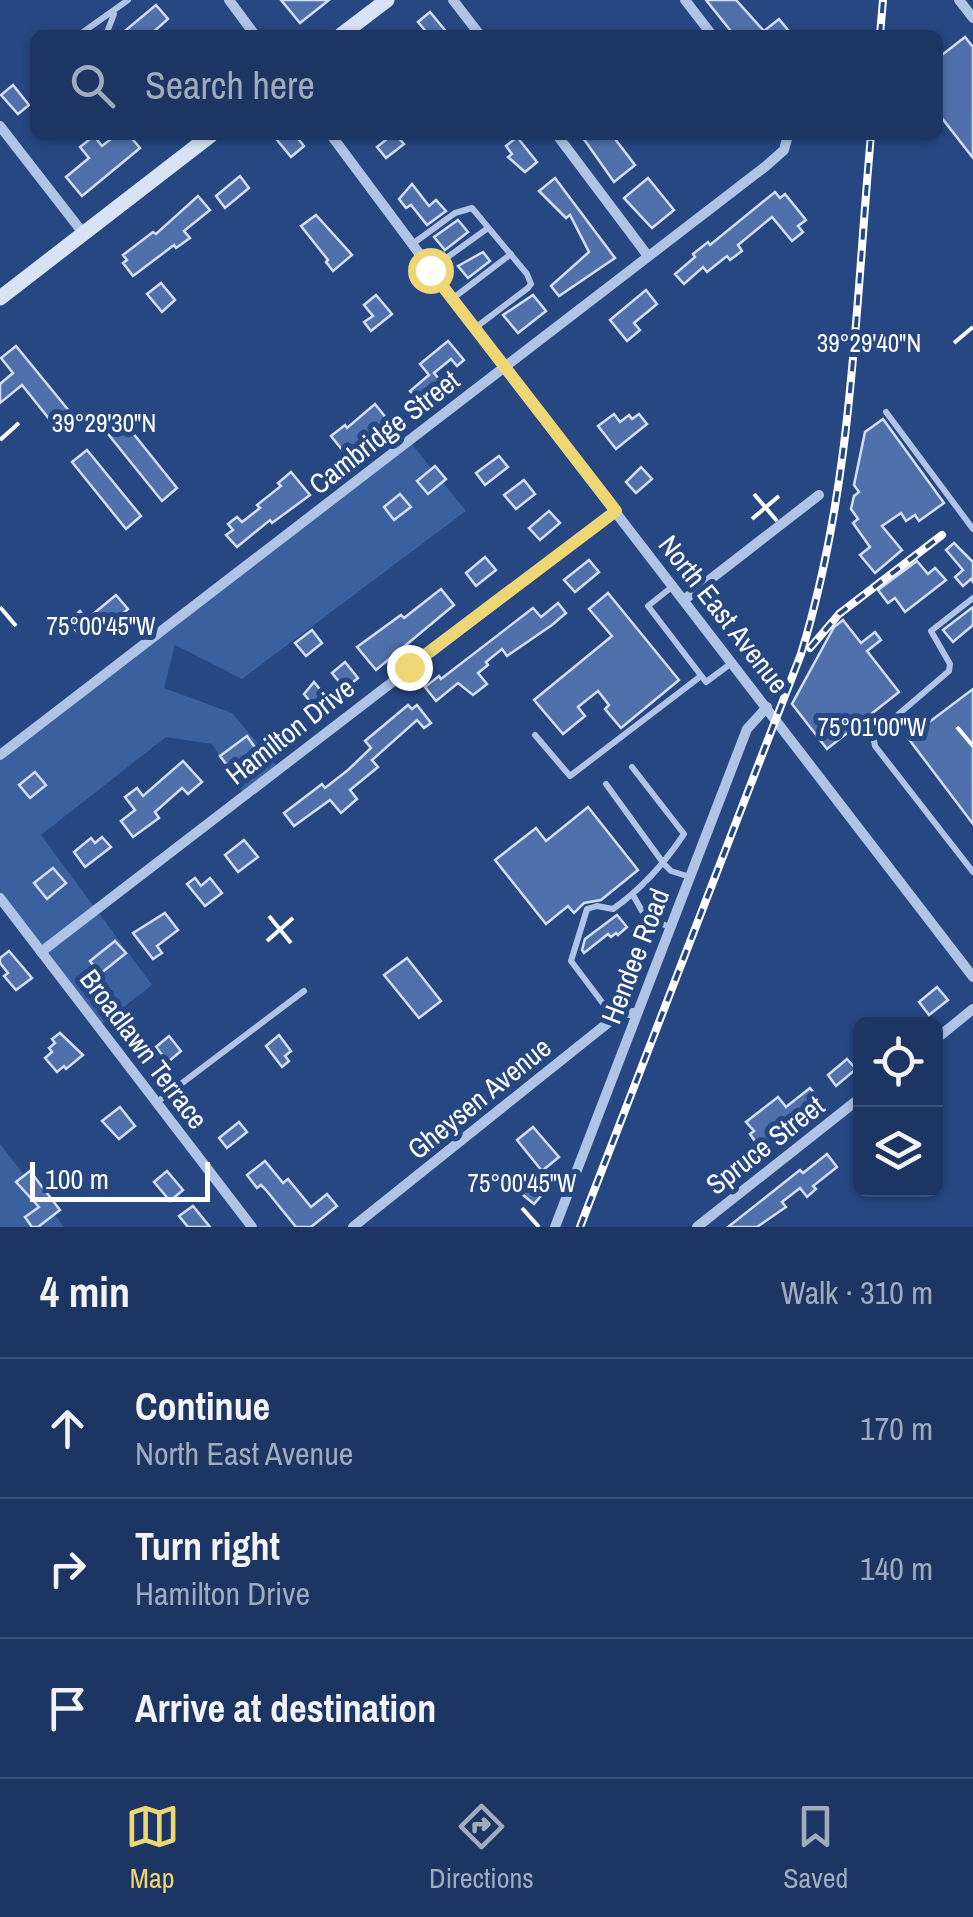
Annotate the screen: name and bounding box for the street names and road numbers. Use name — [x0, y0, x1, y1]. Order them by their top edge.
street label: Cambridge Street — [301, 361, 467, 503]
street label: North East Avenue — [650, 527, 798, 701]
street label: Hamilton Drive — [218, 669, 362, 793]
street label: Hendee Road — [592, 883, 678, 1029]
street label: Broadlawn Terrace — [71, 961, 217, 1137]
street label: Gheysen Avenue — [399, 1028, 559, 1168]
street label: Spruce Street — [698, 1087, 832, 1203]

